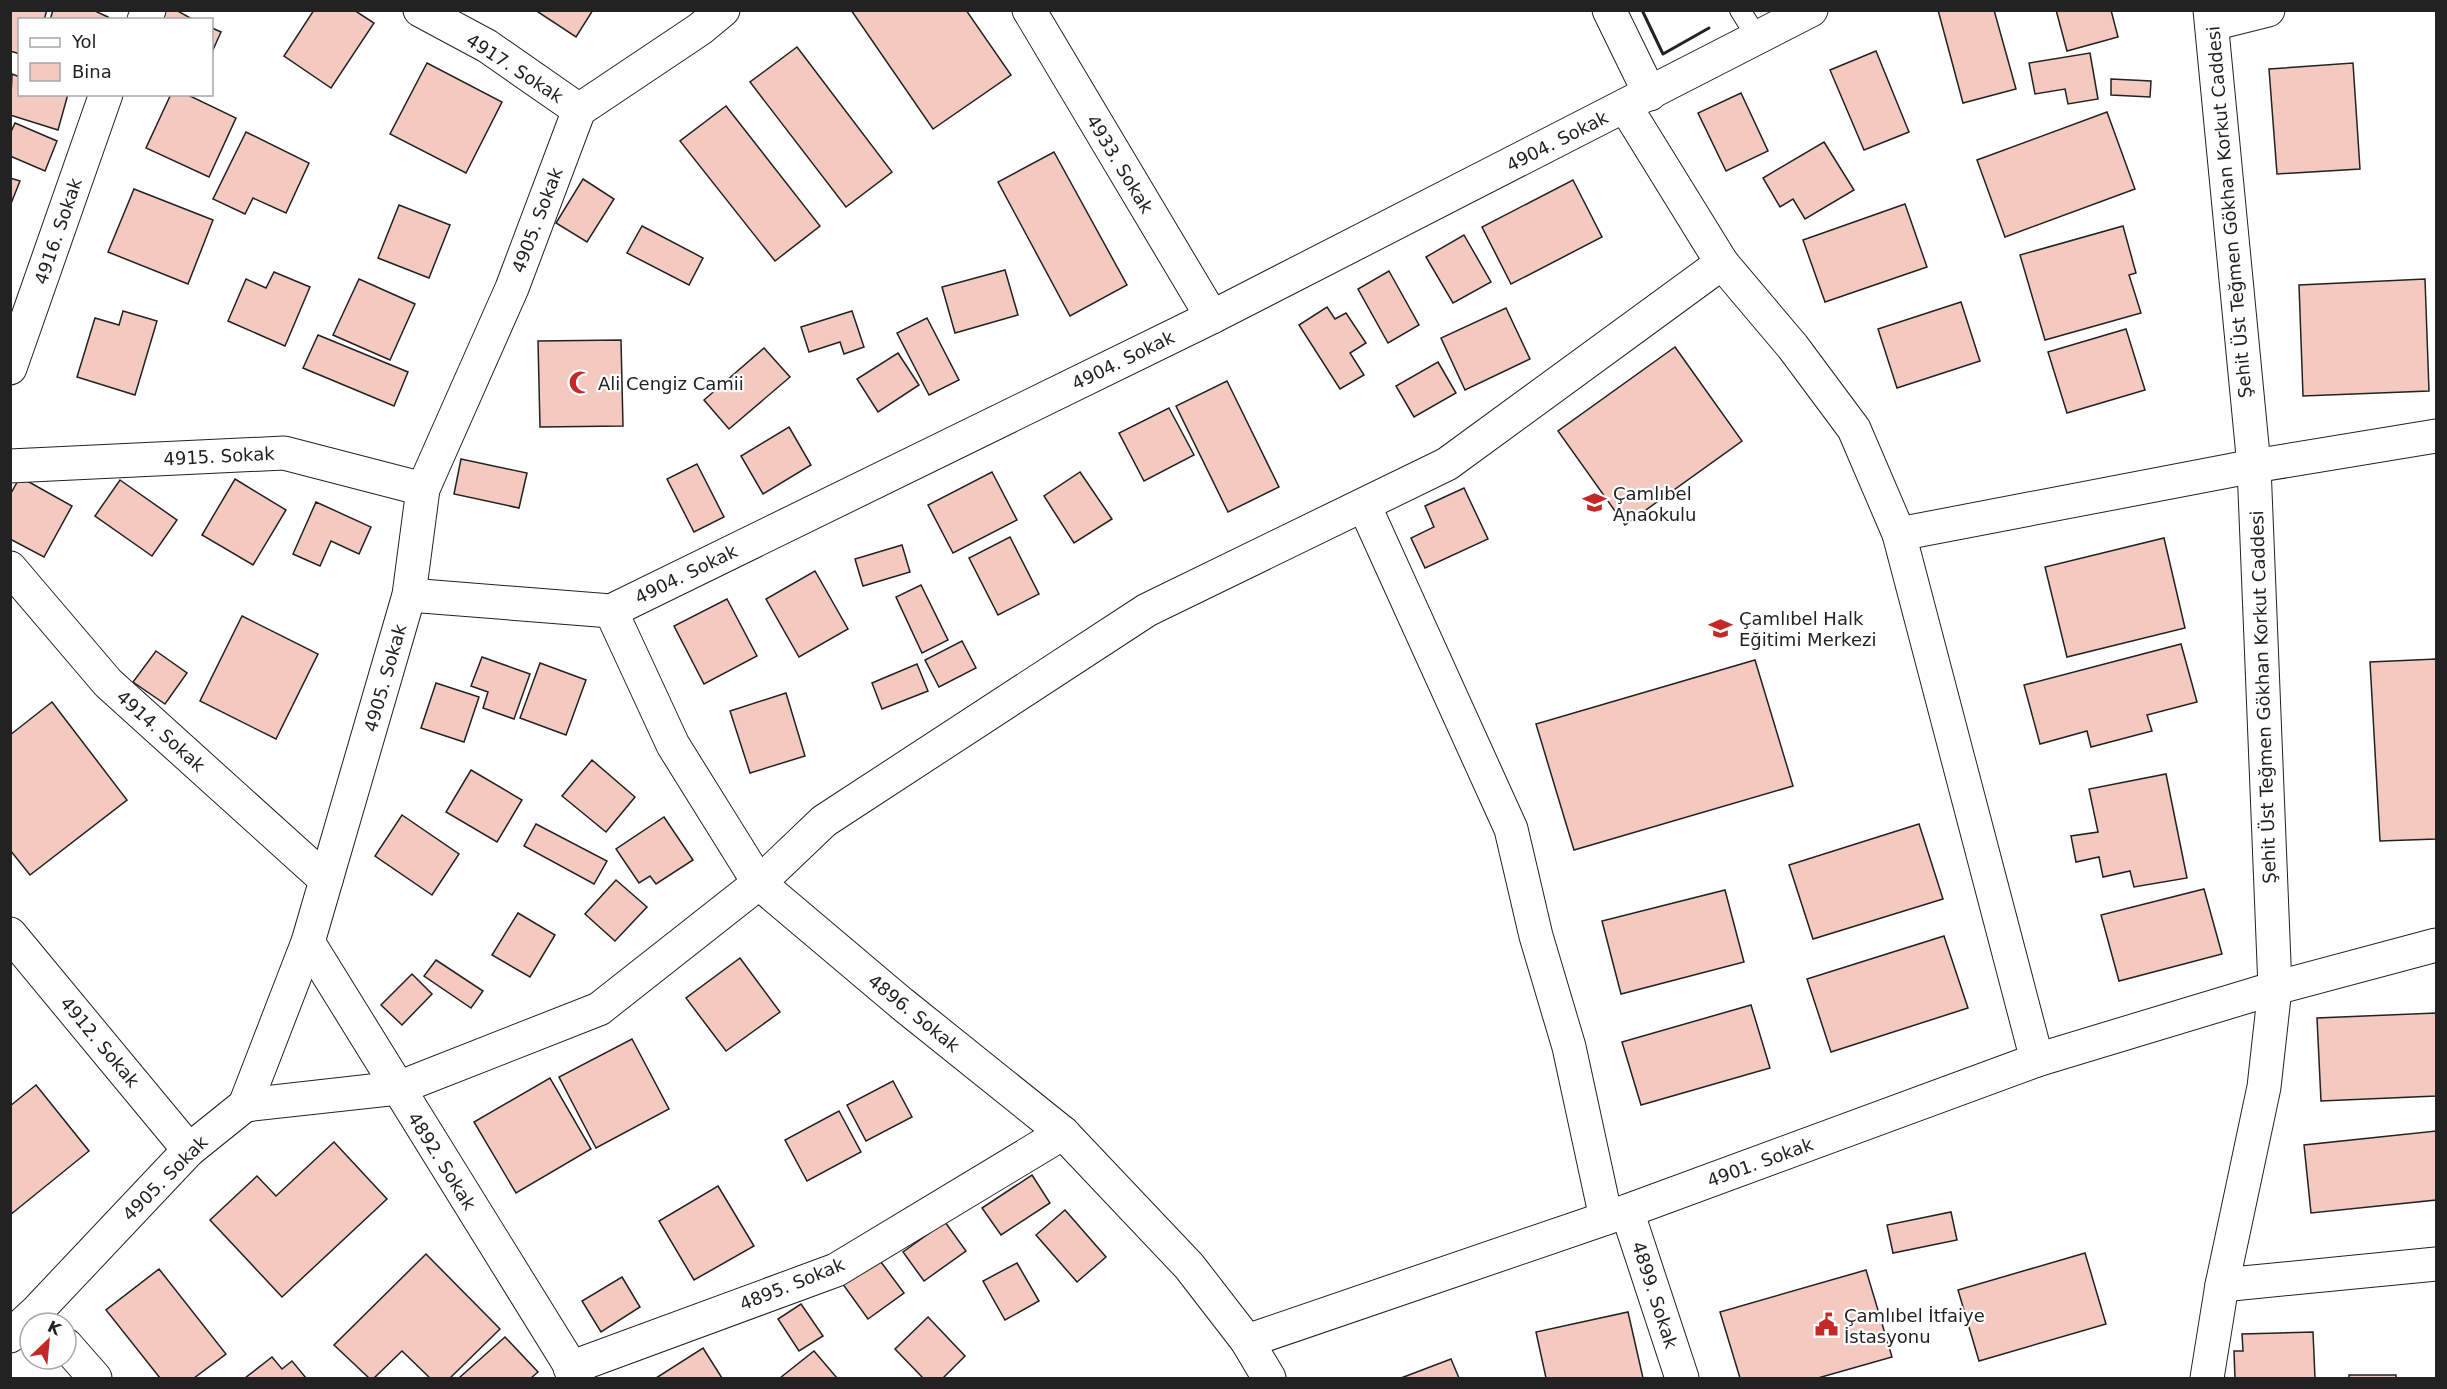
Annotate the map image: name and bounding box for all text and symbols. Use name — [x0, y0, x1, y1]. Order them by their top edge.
legend — [18, 18, 213, 96]
street label: Şehit Üst Teğmen Gökhan Korkut Caddesi — [2202, 25, 2256, 399]
street label: 4917. Sokak — [463, 29, 568, 107]
text: Yol — [71, 31, 97, 52]
text: Bina — [72, 61, 112, 82]
street label: 4904. Sokak — [1503, 106, 1612, 176]
street label: 4933. Sokak — [1082, 111, 1158, 218]
street label: 4905. Sokak — [507, 164, 567, 276]
street label: 4916. Sokak — [30, 174, 86, 287]
street label: 4904. Sokak — [1068, 326, 1178, 394]
mosque icon: Ali Cengiz Camii — [567, 370, 593, 396]
place label: Ali Cengiz Camii — [598, 373, 744, 394]
street label: 4915. Sokak — [163, 443, 276, 469]
place label: Çamlıbel Anaokulu — [1613, 483, 1696, 525]
school or university icon: Çamlıbel Anaokulu — [1582, 490, 1608, 516]
street label: Şehit Üst Teğmen Gökhan Korkut Caddesi — [2246, 510, 2280, 884]
street label: 4904. Sokak — [631, 540, 741, 608]
place label: Çamlıbel Halk Eğitimi Merkezi — [1739, 608, 1876, 650]
school or university icon: Çamlıbel Halk Eğitimi Merkezi — [1708, 615, 1734, 641]
street label: 4905. Sokak — [360, 621, 411, 734]
street label: 4914. Sokak — [113, 686, 210, 776]
street label: 4896. Sokak — [864, 970, 964, 1057]
street label: 4912. Sokak — [56, 993, 144, 1092]
street label: 4892. Sokak — [404, 1108, 481, 1214]
street label: 4905. Sokak — [118, 1131, 212, 1225]
street label: 4901. Sokak — [1704, 1133, 1816, 1191]
street label: 4899. Sokak — [1628, 1239, 1682, 1352]
street label: 4895. Sokak — [736, 1253, 848, 1315]
place label: Çamlıbel İtfaiye İstasyonu — [1844, 1305, 1985, 1347]
north arrow — [18, 1311, 78, 1371]
public building icon: Çamlıbel İtfaiye İstasyonu — [1813, 1312, 1839, 1338]
text: K — [45, 1317, 65, 1339]

